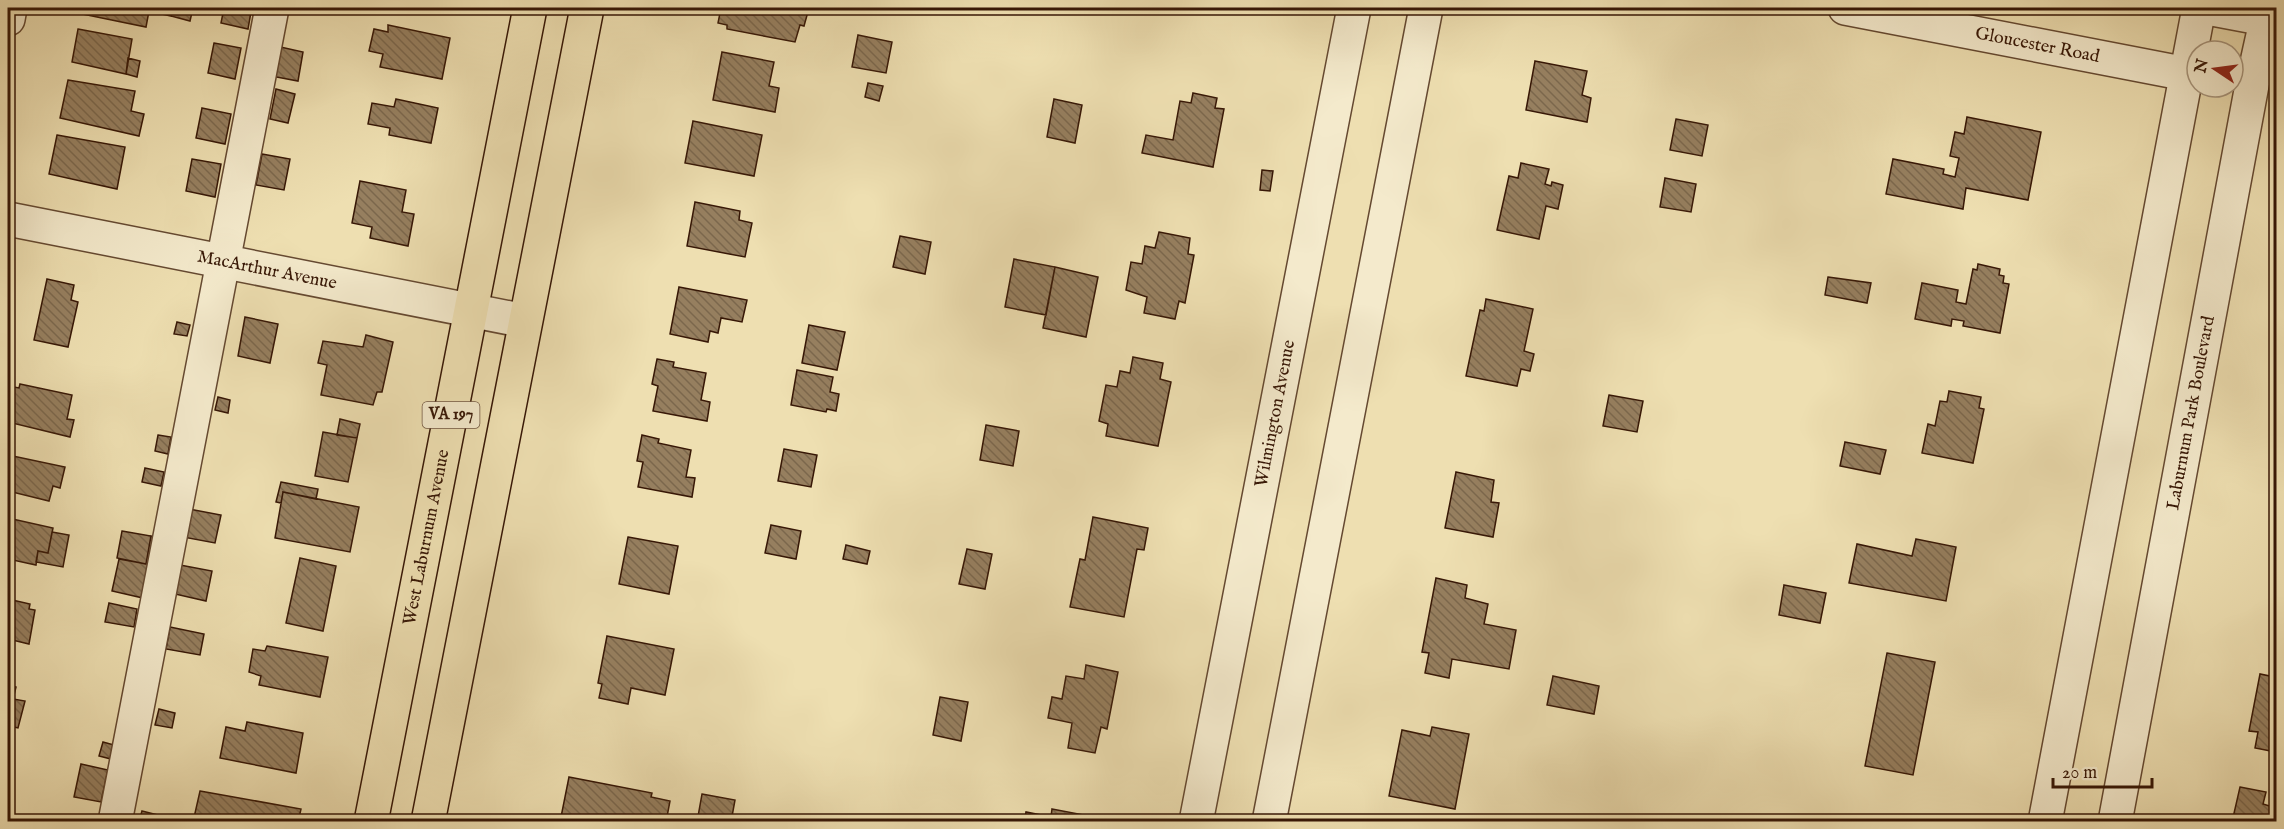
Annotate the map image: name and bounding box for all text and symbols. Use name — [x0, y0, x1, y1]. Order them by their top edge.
street label: Gloucester Road — [1973, 22, 2102, 69]
north arrow — [2185, 39, 2245, 99]
text: N — [2191, 57, 2214, 76]
street label: MacArthur Avenue — [195, 245, 339, 295]
street label: Laburnum Park Boulevard — [2162, 314, 2220, 512]
street label: Wilmington Avenue — [1250, 338, 1301, 489]
road number: VA 197 — [422, 402, 480, 428]
street label: West Laburnum Avenue — [398, 447, 455, 627]
scale bar — [2053, 751, 2152, 789]
text: 20 m — [2062, 762, 2097, 785]

